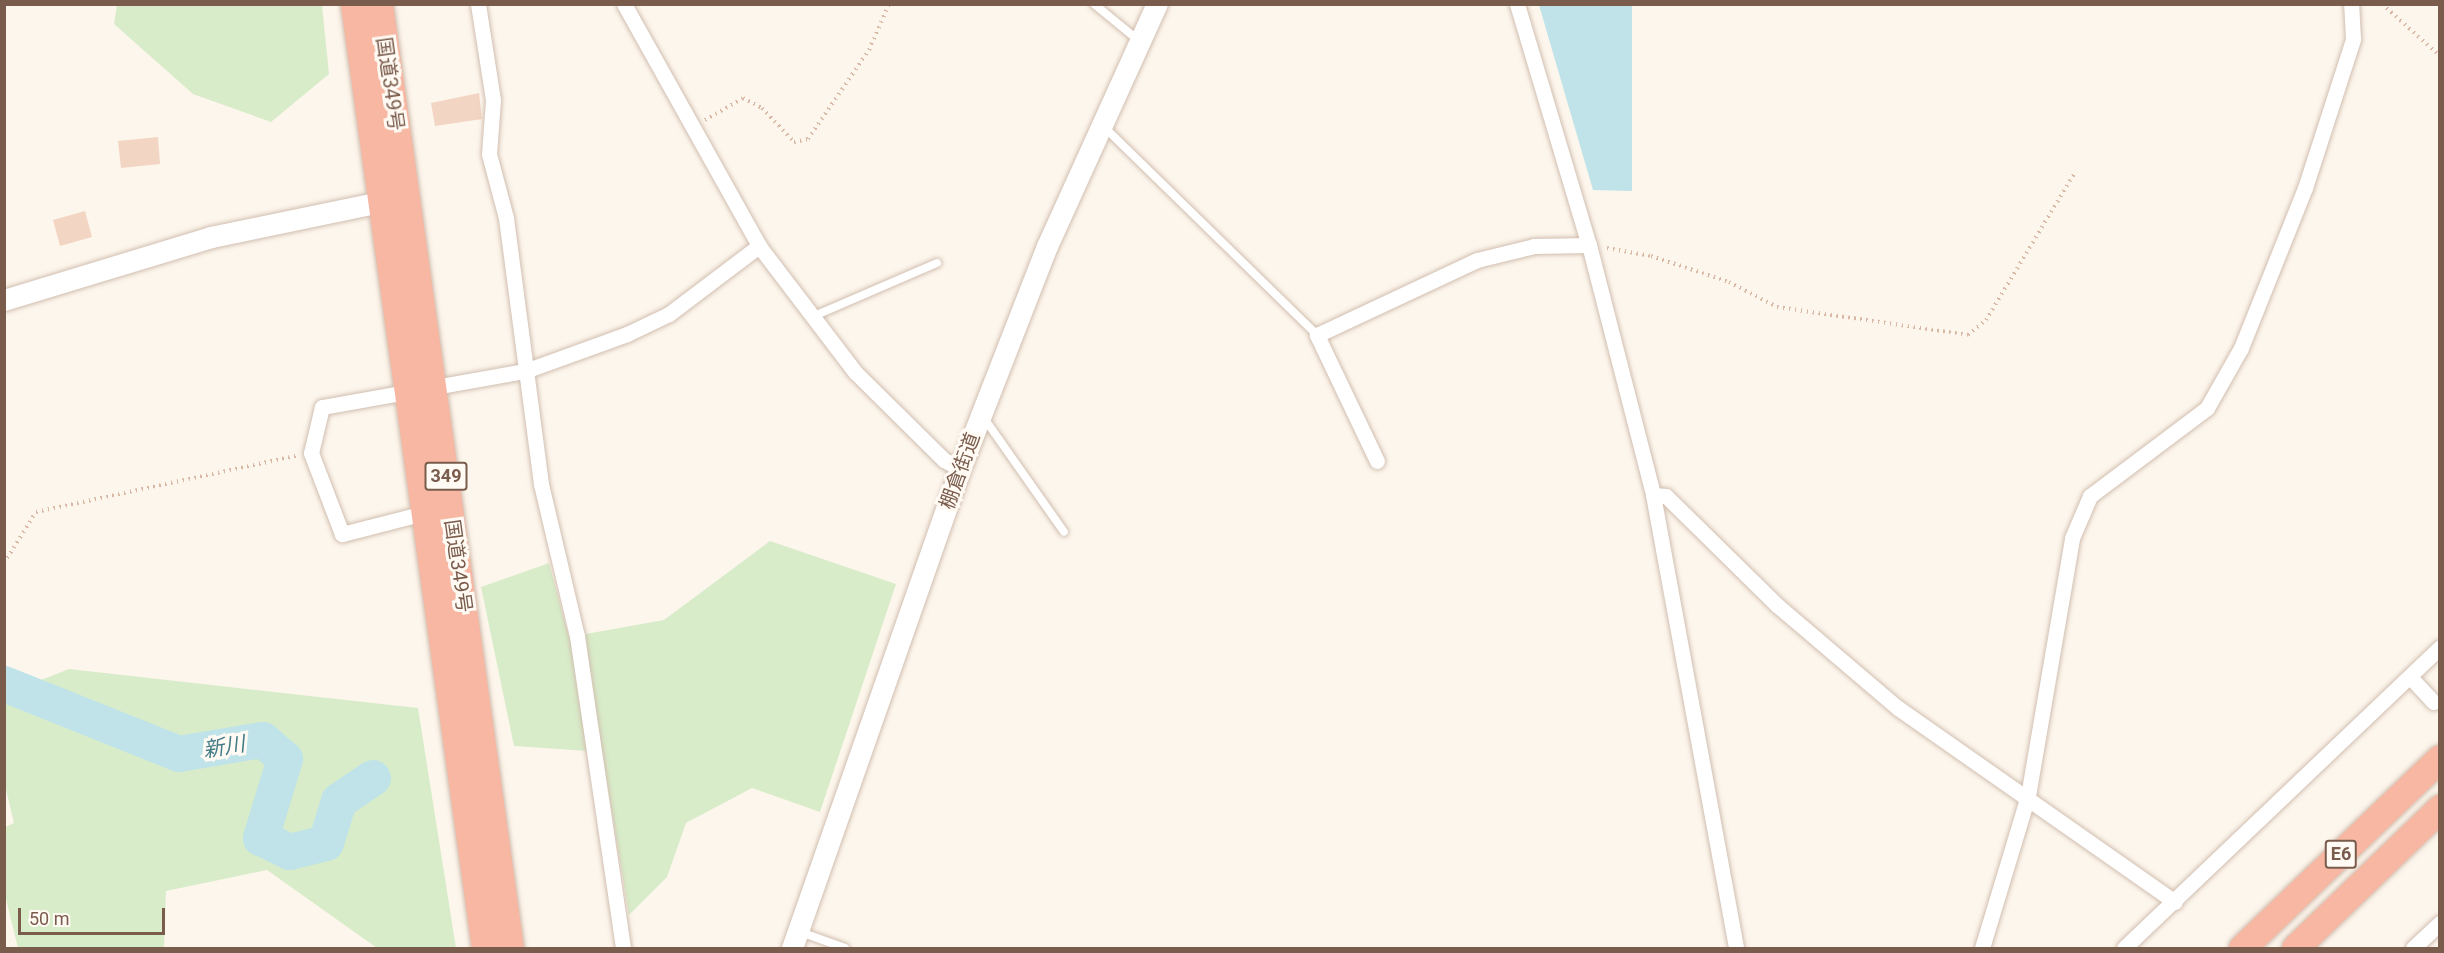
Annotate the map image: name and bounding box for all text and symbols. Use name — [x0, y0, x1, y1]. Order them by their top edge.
street label: 国道349号 — [372, 36, 408, 132]
street label: 棚倉街道 — [935, 429, 985, 513]
road number: 349 — [424, 461, 468, 491]
street label: 国道349号 — [440, 518, 476, 614]
water label: 新川 — [201, 731, 247, 763]
road number: E6 — [2324, 839, 2358, 869]
scale bar — [21, 896, 168, 934]
text: 50 m — [29, 908, 69, 929]

